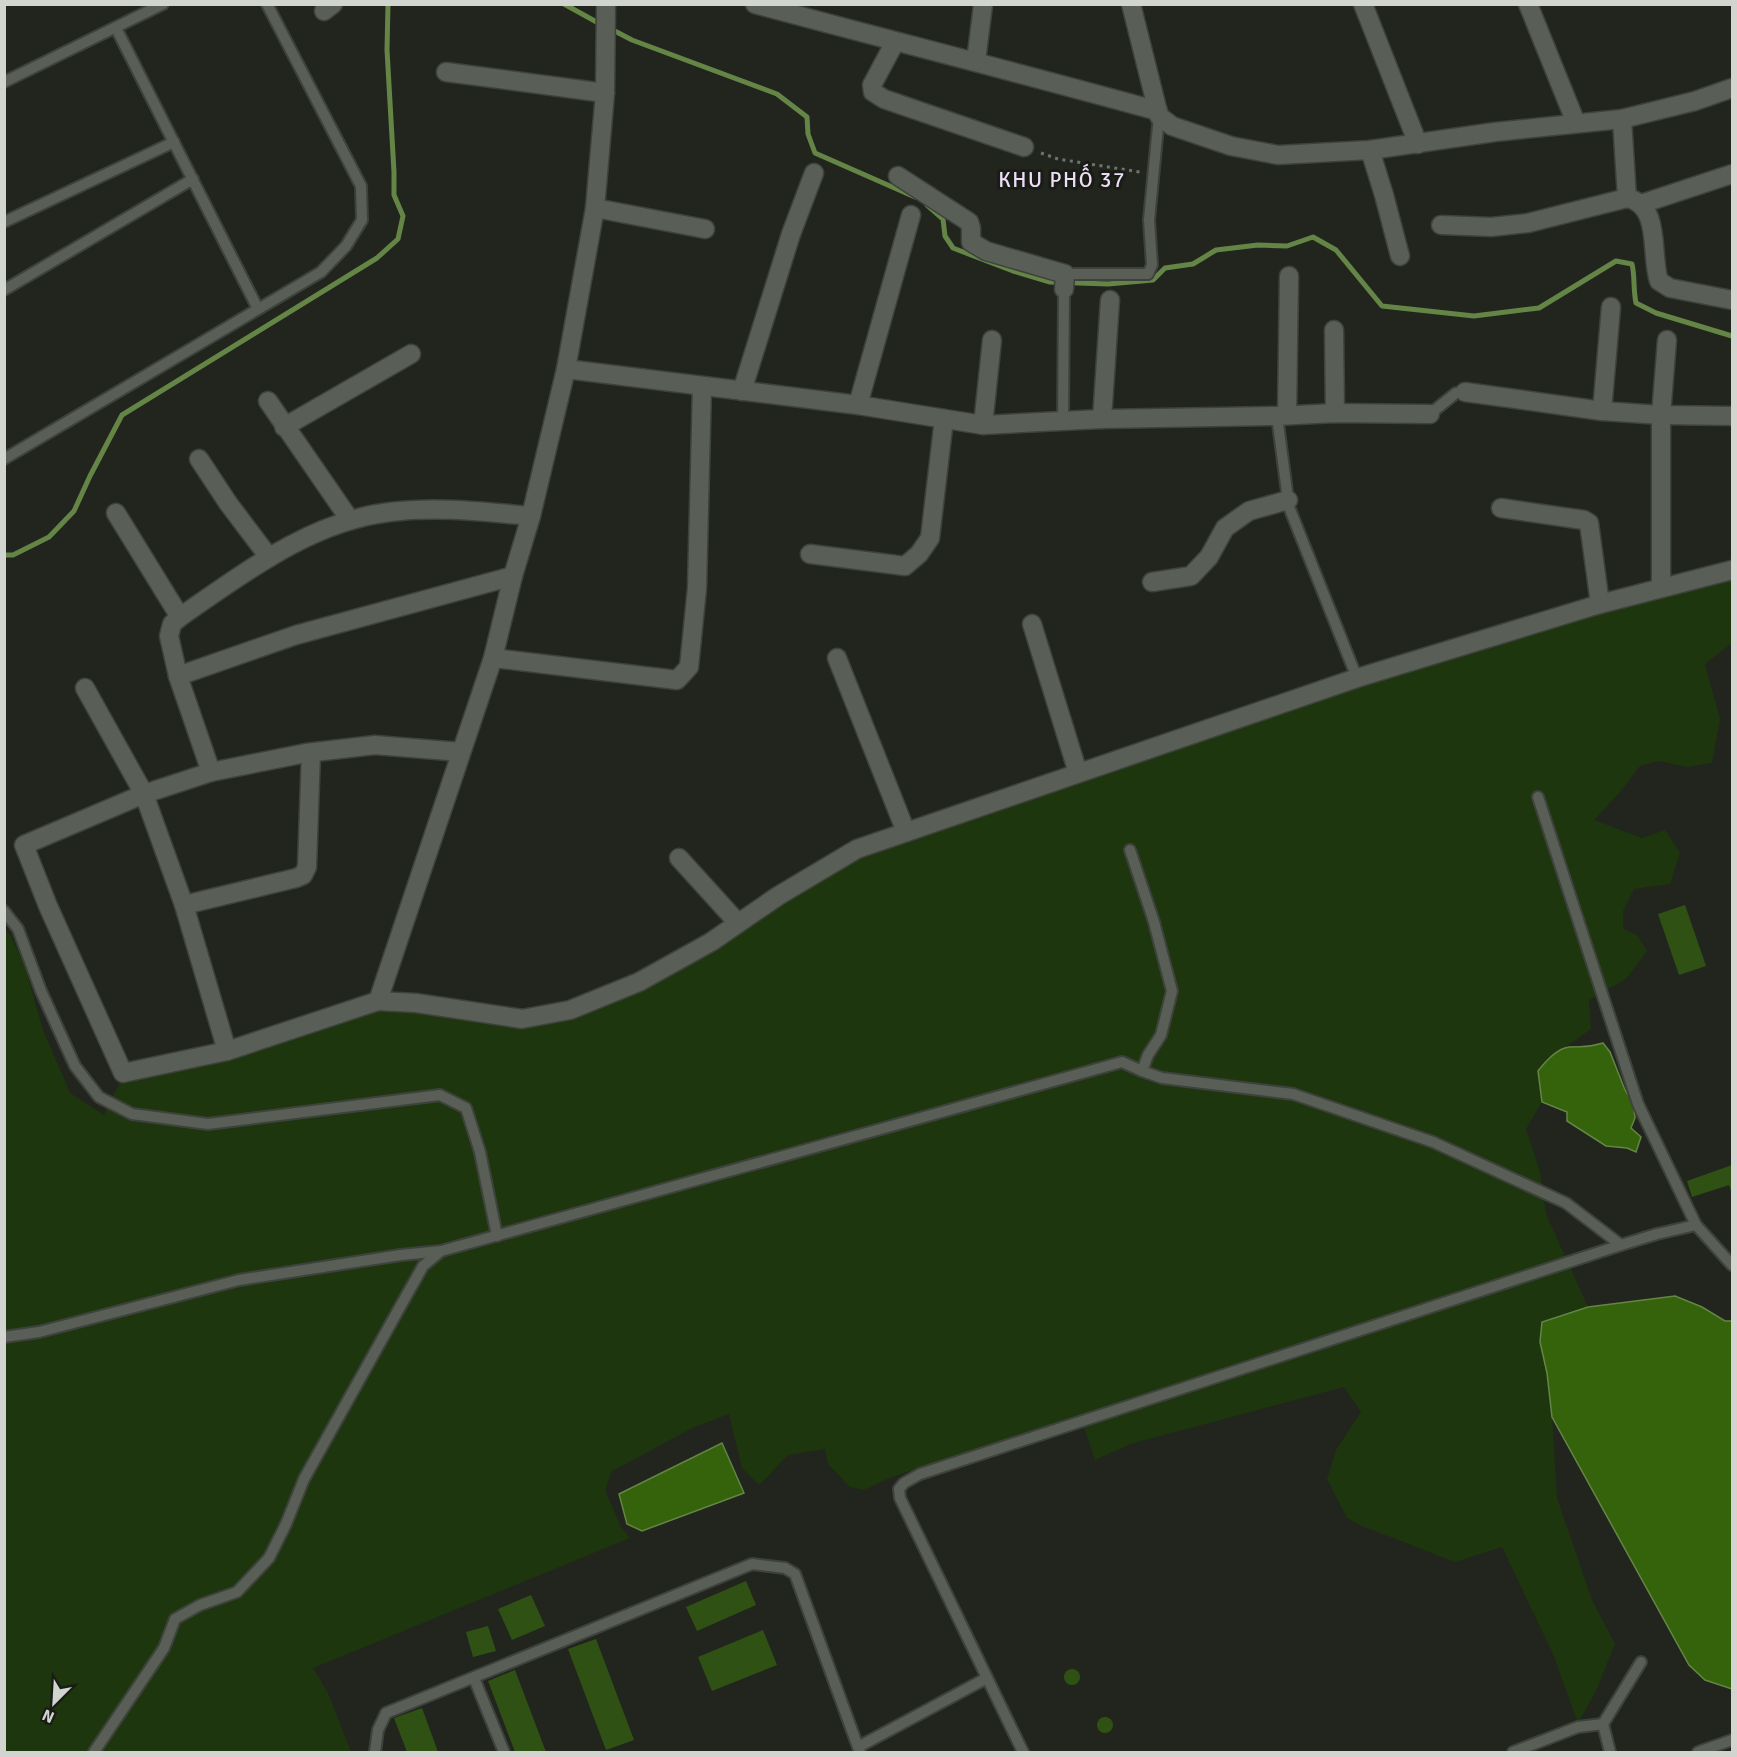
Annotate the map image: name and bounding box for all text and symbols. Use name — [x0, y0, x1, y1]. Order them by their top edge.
district label: KHU PHỐ 37 — [998, 163, 1126, 193]
north arrow — [24, 1673, 84, 1733]
text: N — [39, 1704, 57, 1727]

